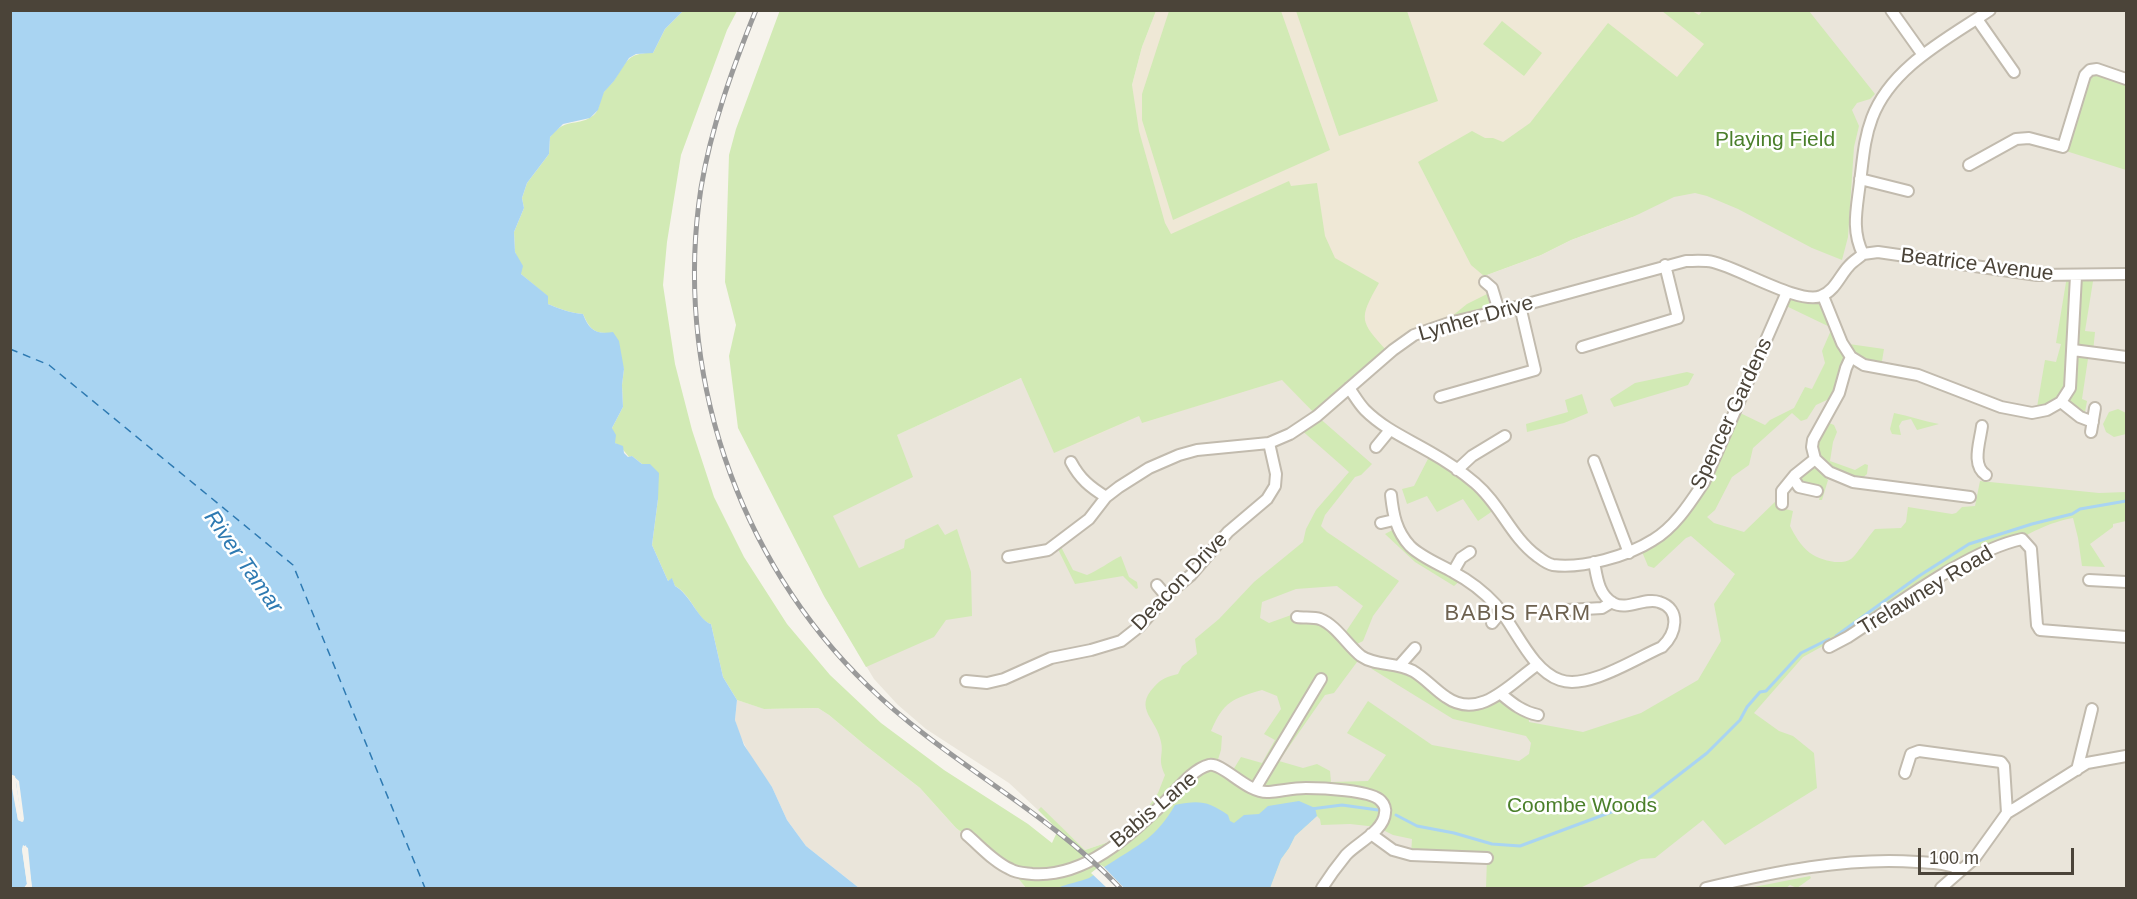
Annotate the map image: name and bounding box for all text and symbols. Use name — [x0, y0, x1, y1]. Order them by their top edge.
park label: Playing Field — [1715, 127, 1835, 153]
street label: Beatrice Avenue — [1899, 243, 2055, 287]
street label: Lynher Drive — [1416, 291, 1536, 347]
street label: Spencer Gardens — [1686, 334, 1778, 494]
water label: River Tamar — [198, 506, 288, 618]
street label: Deacon Drive — [1127, 527, 1233, 637]
street label: Trelawney Road — [1854, 541, 1998, 641]
district label: BABIS FARM — [1444, 601, 1592, 627]
street label: Babis Lane — [1106, 767, 1202, 853]
park label: Coombe Woods — [1507, 793, 1657, 819]
scale bar — [1921, 836, 2077, 874]
text: 100 m — [1929, 848, 1979, 868]

